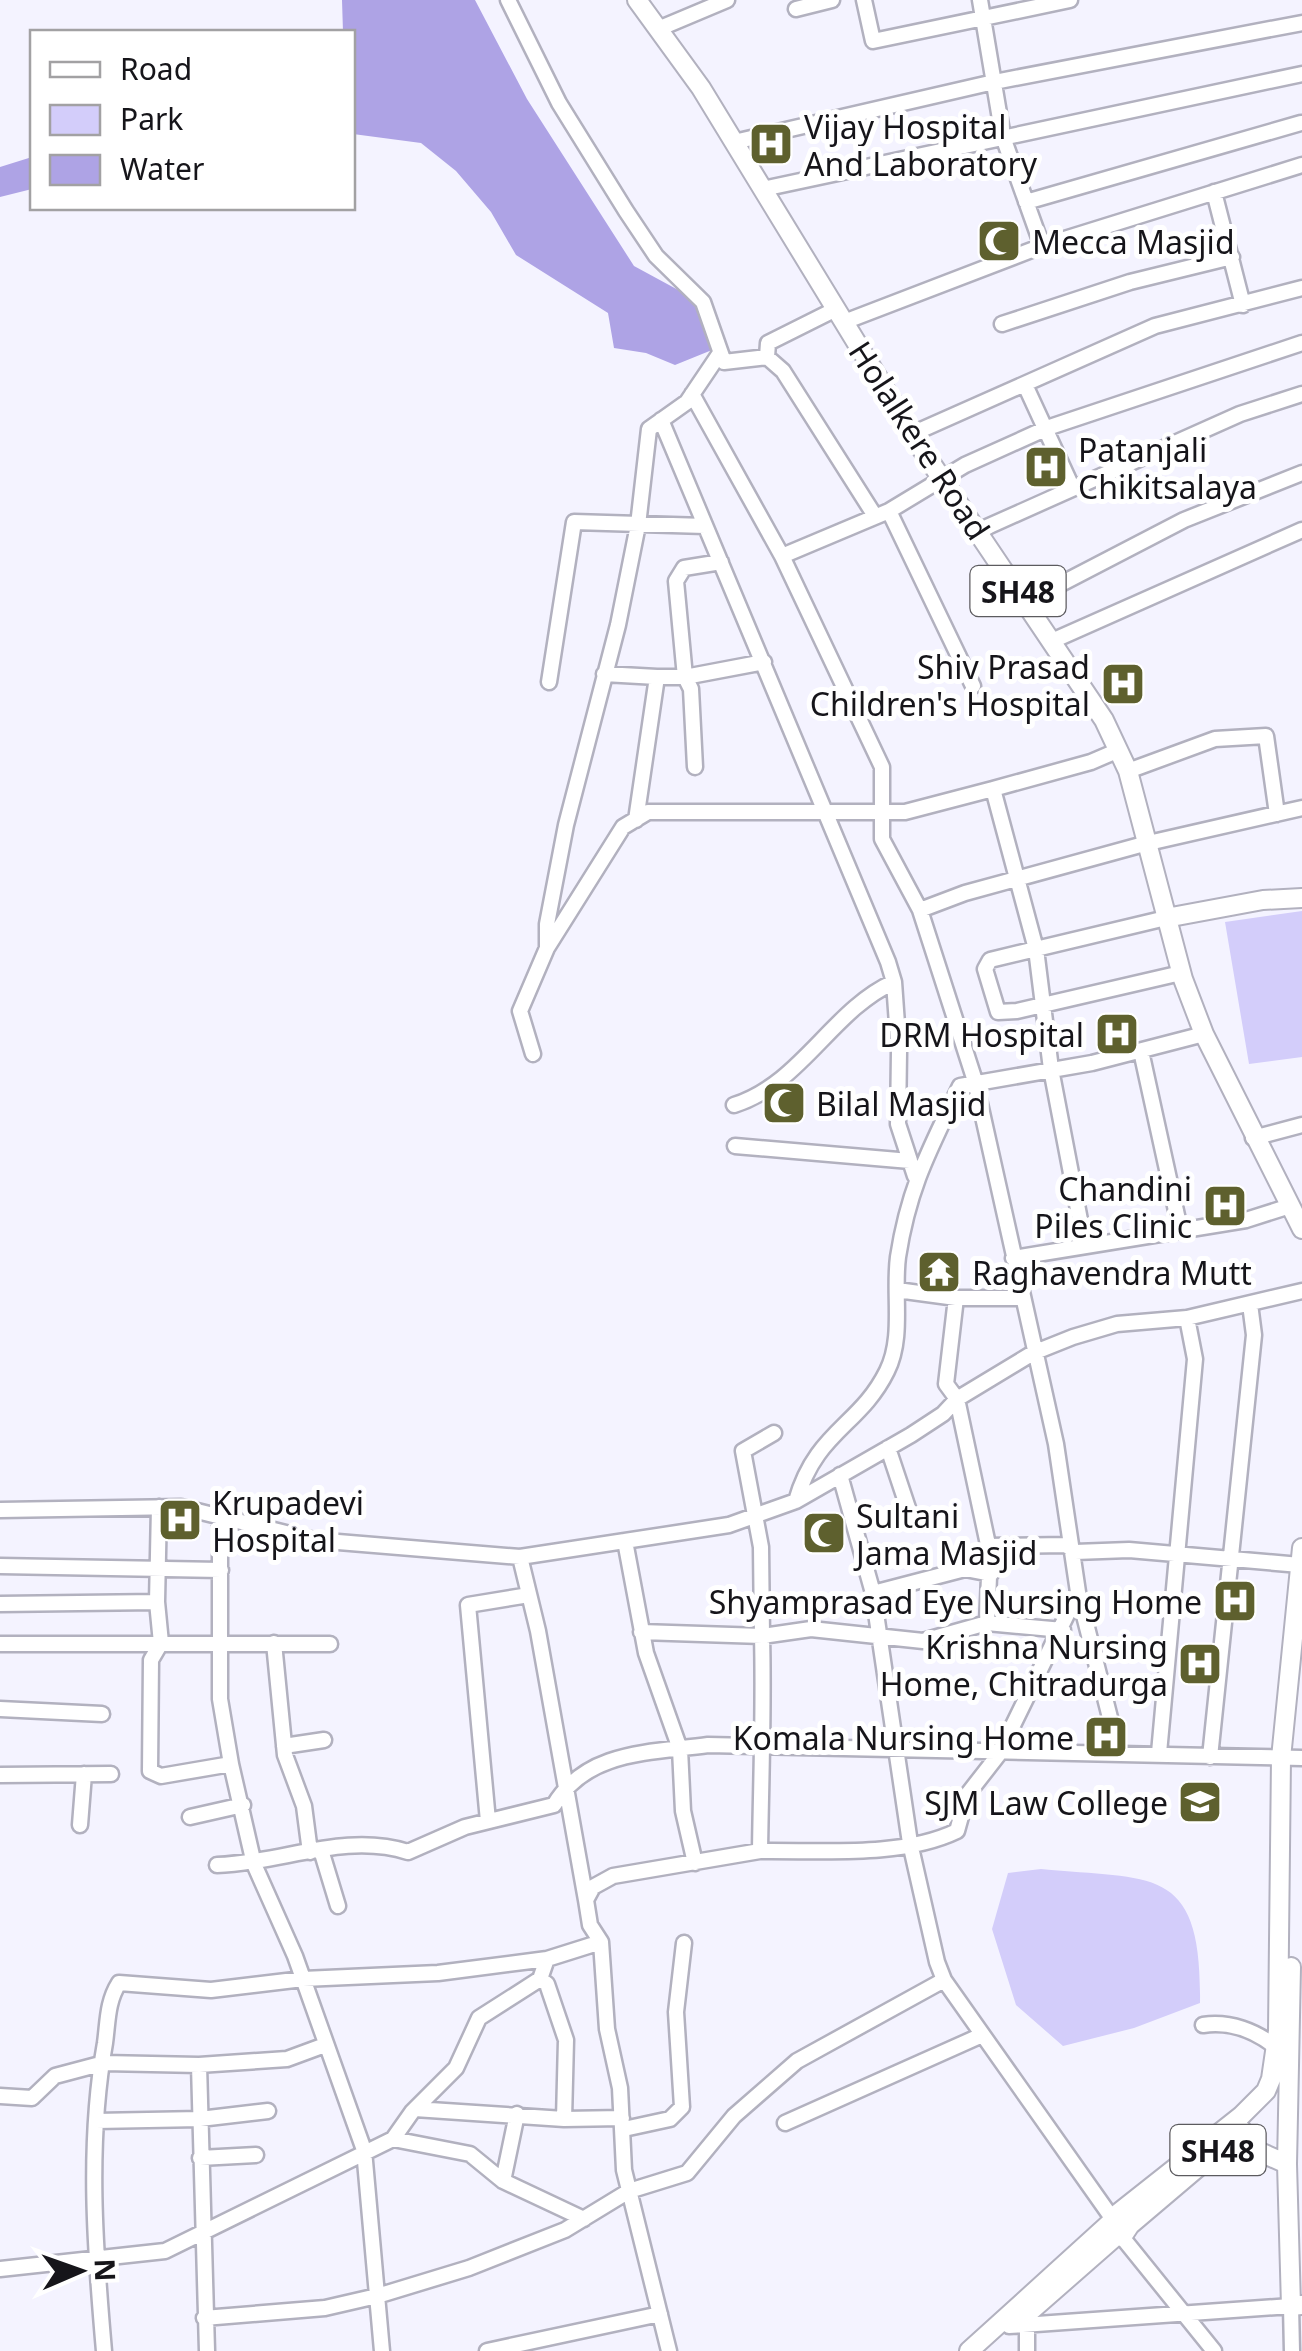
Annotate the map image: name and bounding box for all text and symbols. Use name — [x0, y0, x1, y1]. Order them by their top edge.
legend — [30, 30, 355, 210]
text: Road — [120, 48, 192, 89]
text: Park — [120, 98, 183, 139]
place label: Vijay Hospital And Laboratory — [804, 105, 1038, 185]
hospital icon: Vijay Hospital And Laboratory — [748, 121, 794, 167]
text: Water — [120, 148, 204, 189]
mosque icon: Mecca Masjid — [976, 218, 1022, 264]
place label: Mecca Masjid — [1032, 220, 1235, 263]
street label: Holalkere Road — [840, 332, 1000, 548]
place label: Patanjali Chikitsalaya — [1078, 428, 1257, 508]
hospital icon: Patanjali Chikitsalaya — [1023, 444, 1069, 490]
road number: SH48 — [970, 566, 1066, 616]
place label: Shiv Prasad Children's Hospital — [810, 645, 1090, 725]
hospital icon: Shiv Prasad Children's Hospital — [1100, 661, 1146, 707]
hospital icon: DRM Hospital — [1094, 1011, 1140, 1057]
place label: DRM Hospital — [879, 1013, 1084, 1056]
mosque icon: Bilal Masjid — [761, 1080, 807, 1126]
place label: Bilal Masjid — [816, 1082, 986, 1125]
place label: Chandini Piles Clinic — [1034, 1167, 1192, 1247]
hospital icon: Chandini Piles Clinic — [1202, 1183, 1248, 1229]
temple icon: Raghavendra Mutt — [916, 1249, 962, 1295]
place label: Raghavendra Mutt — [972, 1251, 1252, 1294]
place label: Krupadevi Hospital — [212, 1481, 364, 1561]
place label: Sultani Jama Masjid — [853, 1494, 1037, 1574]
hospital icon: Krupadevi Hospital — [157, 1497, 203, 1543]
mosque icon: Sultani Jama Masjid — [801, 1510, 847, 1556]
hospital icon: Shyamprasad Eye Nursing Home — [1212, 1578, 1258, 1624]
place label: Shyamprasad Eye Nursing Home — [709, 1580, 1202, 1623]
place label: Krishna Nursing Home, Chitradurga — [880, 1625, 1168, 1705]
hospital icon: Krishna Nursing Home, Chitradurga — [1177, 1641, 1223, 1687]
hospital icon: Komala Nursing Home — [1083, 1714, 1129, 1760]
place label: Komala Nursing Home — [733, 1716, 1074, 1759]
school or university icon: SJM Law College — [1177, 1779, 1223, 1825]
place label: SJM Law College — [924, 1781, 1168, 1824]
road number: SH48 — [1170, 2125, 1266, 2175]
north arrow — [30, 2221, 130, 2321]
text: N — [87, 2258, 125, 2282]

